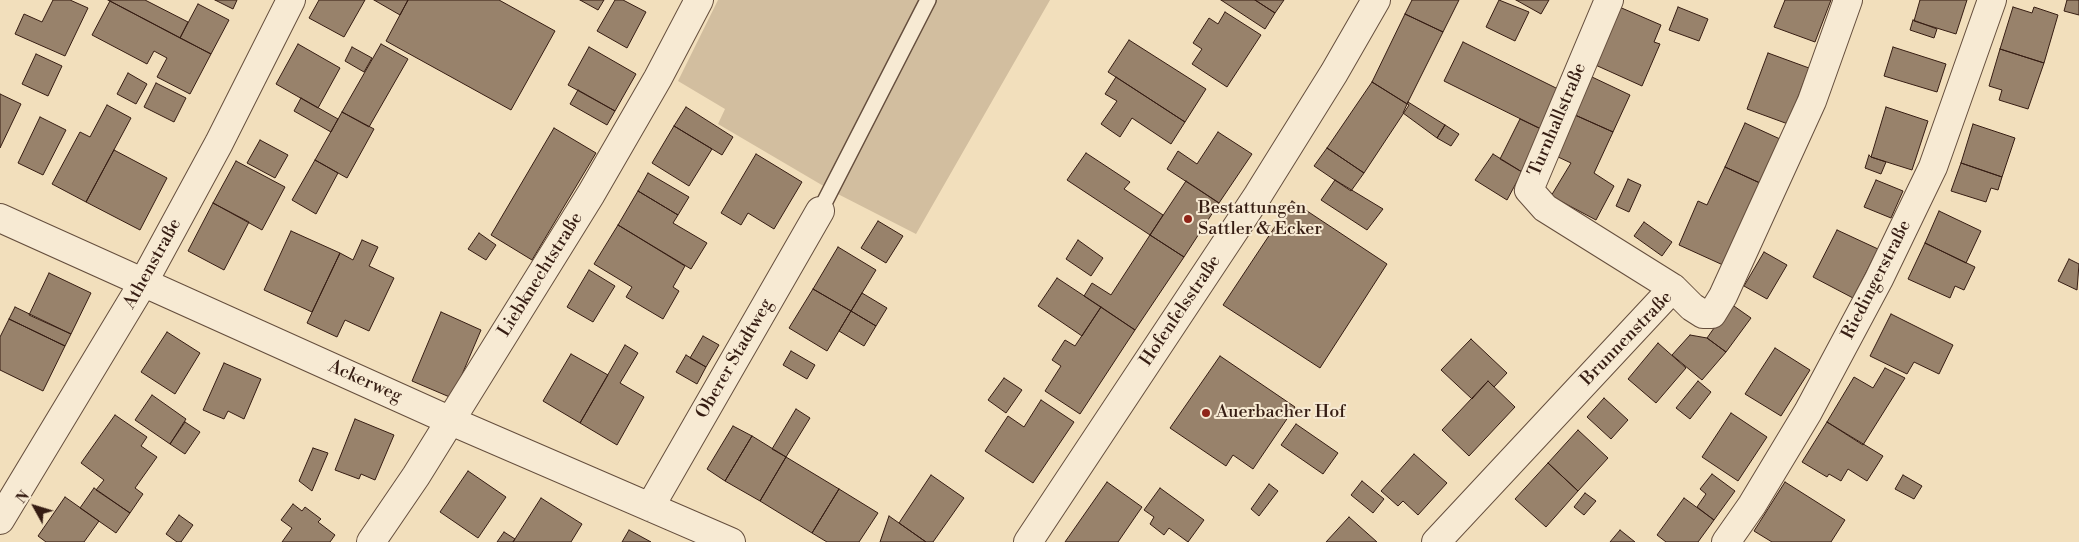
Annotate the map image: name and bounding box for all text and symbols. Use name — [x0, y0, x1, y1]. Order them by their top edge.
street label: Turnhallstraße — [1524, 60, 1592, 180]
place label: Bestattungen Sattler & Ecker — [1198, 198, 1322, 240]
street label: Liebknechtstraße — [494, 209, 588, 341]
marker: Bestattungen Sattler & Ecker — [1182, 213, 1194, 225]
street label: Athenstraße — [119, 215, 187, 313]
street label: Riedingerstraße — [1838, 217, 1916, 343]
street label: Hofenfelsstraße — [1136, 251, 1226, 371]
street label: Brunnenstraße — [1577, 287, 1677, 391]
street label: Oberer Stadtweg — [692, 295, 778, 423]
street label: Ackerweg — [325, 356, 405, 408]
place label: Auerbacher Hof — [1216, 402, 1346, 424]
marker: Auerbacher Hof — [1200, 407, 1212, 419]
north arrow — [10, 482, 60, 532]
text: N — [13, 488, 34, 508]

